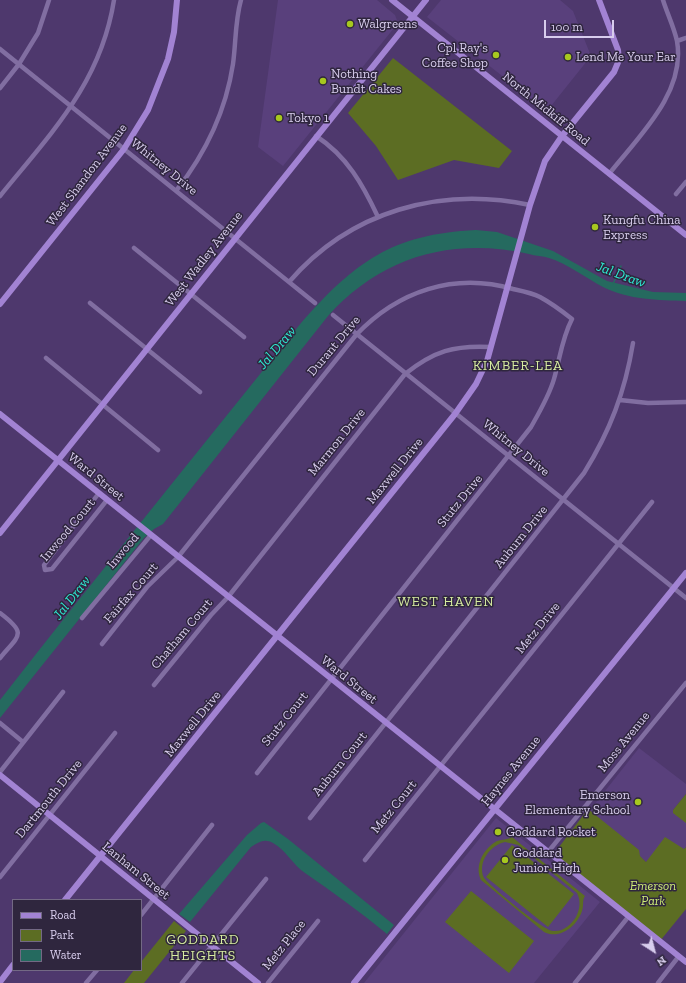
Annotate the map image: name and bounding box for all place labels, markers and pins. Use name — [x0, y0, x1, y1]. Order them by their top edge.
place label: Walgreens — [358, 16, 417, 32]
marker: Walgreens — [345, 19, 355, 29]
place label: Cpl Ray's Coffee Shop — [422, 40, 488, 71]
place label: Lend Me Your Ear — [576, 49, 676, 65]
marker: Cpl Ray's Coffee Shop — [491, 50, 501, 60]
marker: Lend Me Your Ear — [563, 52, 573, 62]
place label: Nothing Bundt Cakes — [331, 66, 402, 97]
marker: Nothing Bundt Cakes — [318, 76, 328, 86]
place label: Tokyo 1 — [287, 110, 329, 126]
marker: Tokyo 1 — [274, 113, 284, 123]
place label: Kungfu China Express — [603, 212, 681, 243]
marker: Kungfu China Express — [590, 222, 600, 232]
place label: Emerson Elementary School — [525, 787, 630, 818]
marker: Emerson Elementary School — [633, 797, 643, 807]
place label: Goddard Rocket — [506, 824, 596, 840]
marker: Goddard Rocket — [493, 827, 503, 837]
place label: Goddard Junior High — [513, 845, 580, 876]
marker: Goddard Junior High — [500, 855, 510, 865]

